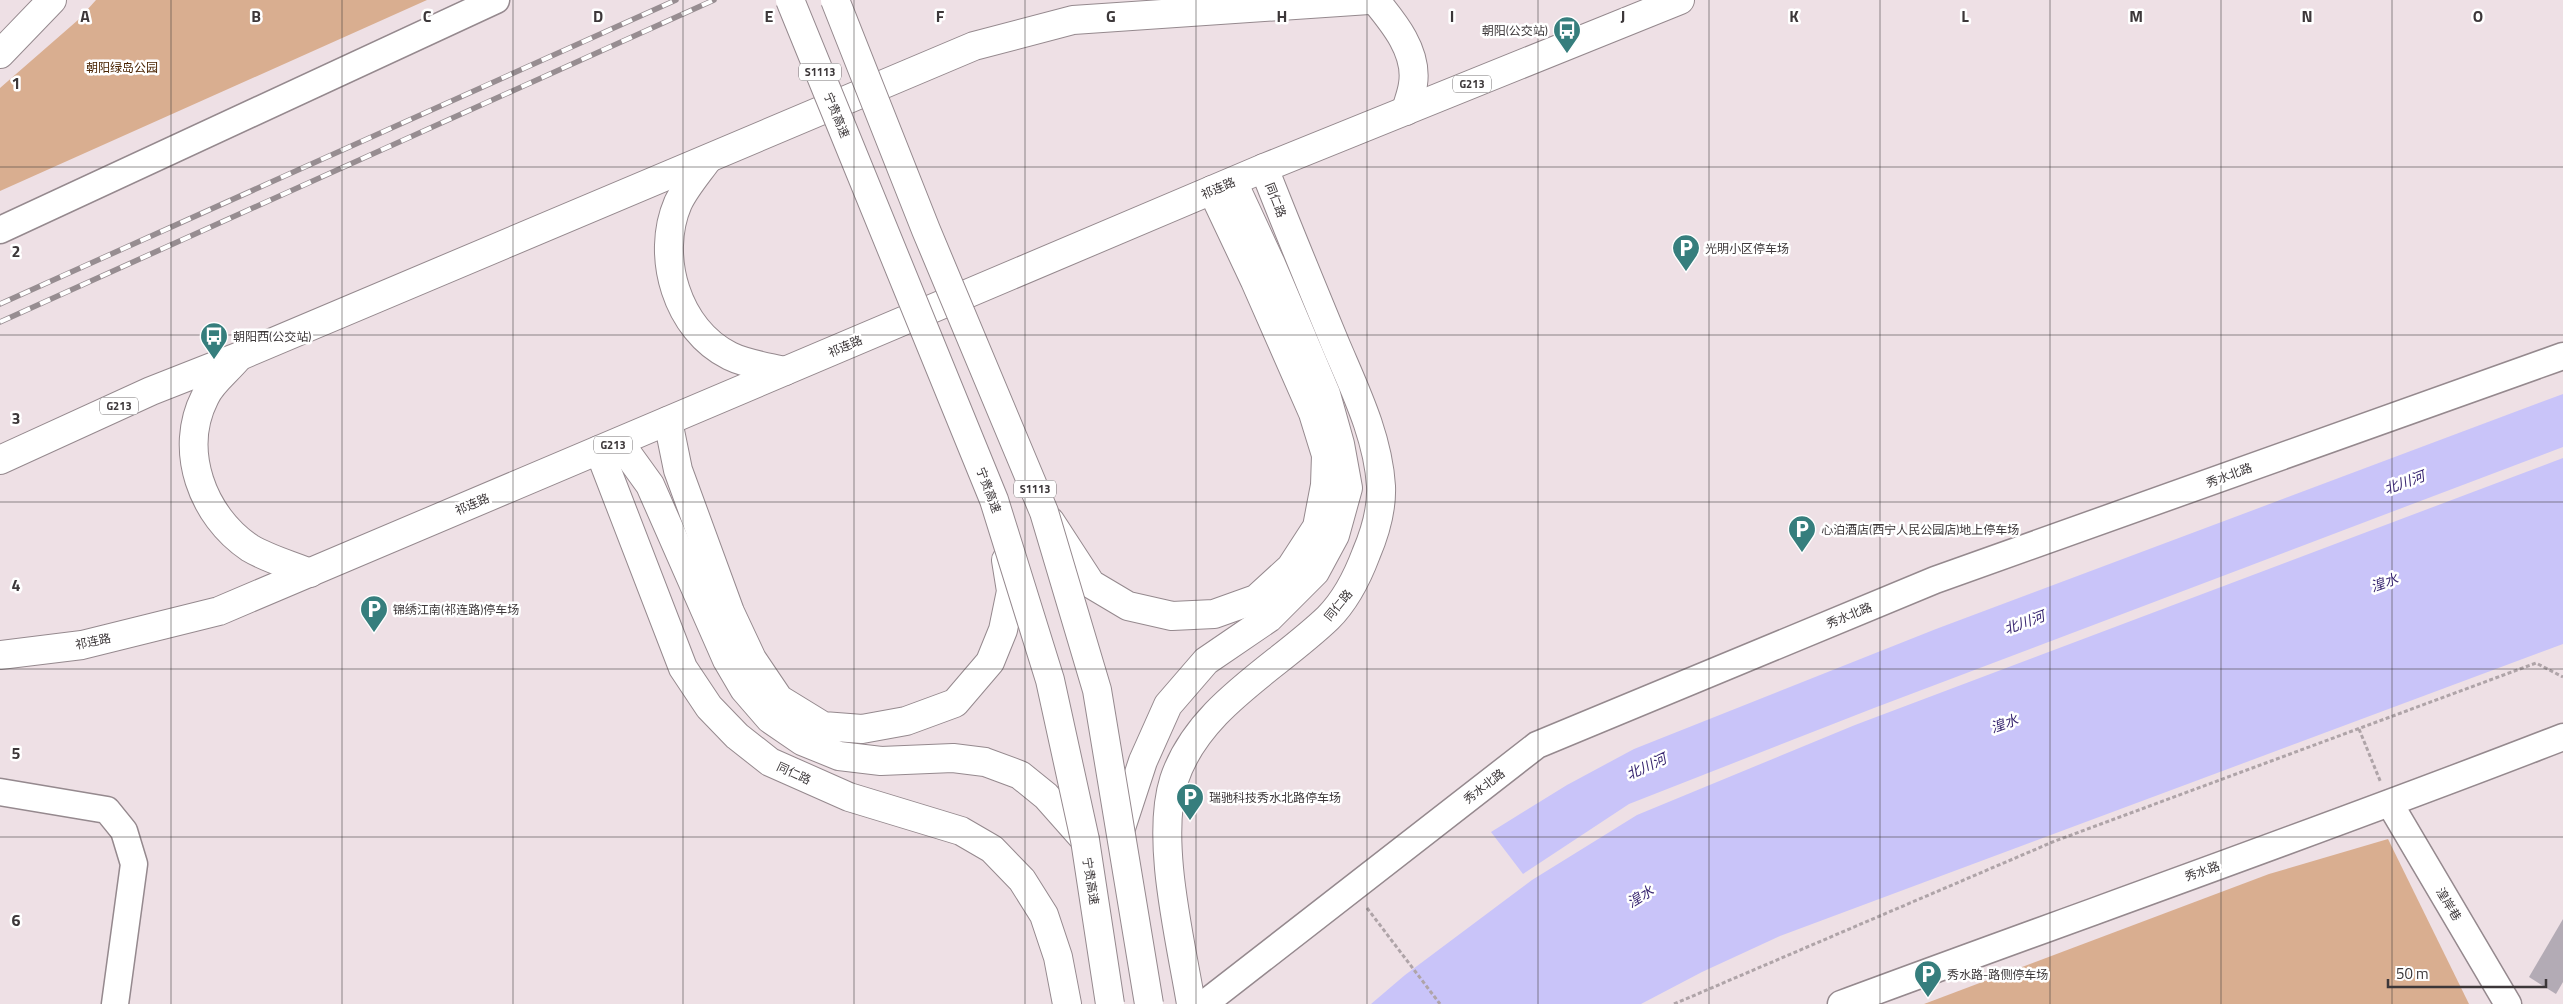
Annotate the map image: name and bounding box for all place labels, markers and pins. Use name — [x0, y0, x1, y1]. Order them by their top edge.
bus stop icon: 朝阳(公交站) — [1552, 15, 1582, 54]
place label: 朝阳(公交站) — [1482, 21, 1548, 40]
parking icon: 光明小区停车场 — [1671, 233, 1701, 272]
place label: 光明小区停车场 — [1705, 239, 1789, 258]
bus stop icon: 朝阳西(公交站) — [199, 321, 229, 360]
place label: 朝阳西(公交站) — [233, 327, 311, 346]
parking icon: 心泊酒店(西宁人民公园店)地上停车场 — [1787, 514, 1817, 553]
place label: 心泊酒店(西宁人民公园店)地上停车场 — [1821, 520, 2019, 539]
parking icon: 锦绣江南(祁连路)停车场 — [359, 594, 389, 633]
place label: 锦绣江南(祁连路)停车场 — [393, 600, 519, 619]
parking icon: 瑞驰科技秀水北路停车场 — [1175, 782, 1205, 821]
place label: 瑞驰科技秀水北路停车场 — [1209, 788, 1341, 807]
parking icon: 秀水路-路侧停车场 — [1913, 959, 1943, 998]
place label: 秀水路-路侧停车场 — [1947, 965, 2048, 984]

